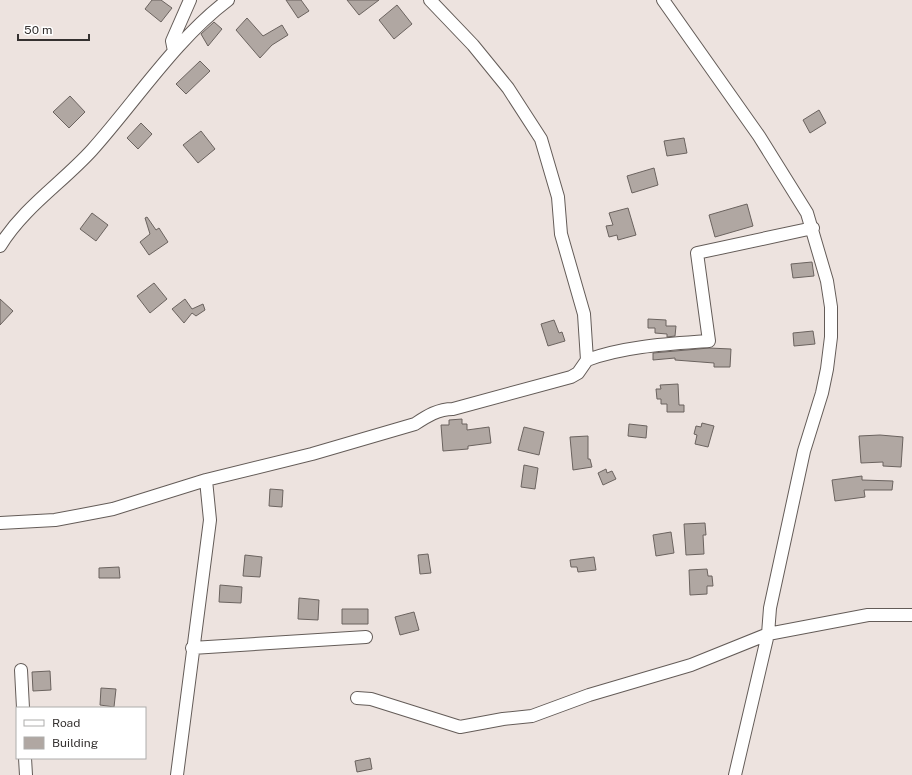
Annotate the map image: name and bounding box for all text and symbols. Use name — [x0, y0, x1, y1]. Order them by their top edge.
scale bar — [18, 16, 89, 42]
text: 50 m — [24, 23, 52, 37]
legend — [16, 707, 146, 759]
text: Road — [52, 716, 80, 730]
text: Building — [52, 736, 98, 750]

